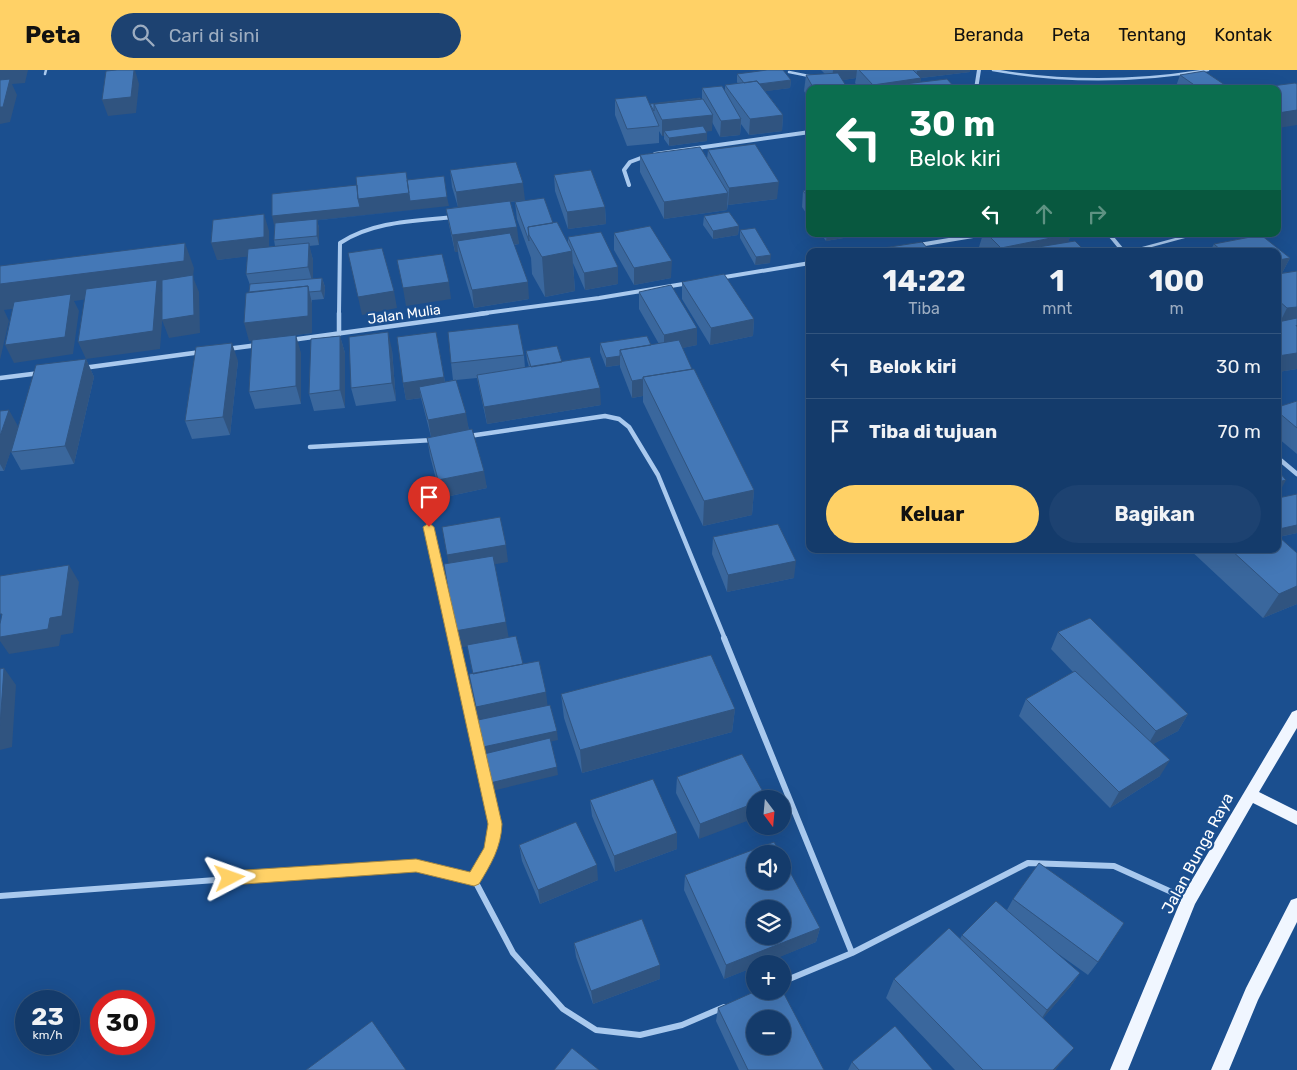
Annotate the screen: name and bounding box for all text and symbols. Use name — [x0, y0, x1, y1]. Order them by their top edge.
search box — [111, 13, 461, 58]
text: Peta — [25, 21, 81, 49]
icon: search — [129, 21, 157, 49]
text: Cari di sini — [169, 24, 259, 47]
text: Beranda — [953, 24, 1024, 46]
text: Peta — [1052, 24, 1090, 46]
text: Tentang — [1118, 24, 1186, 46]
text: Kontak — [1214, 24, 1272, 46]
text: 30 m — [909, 103, 995, 145]
icon: left — [826, 105, 891, 170]
text: Belok kiri — [909, 145, 1001, 172]
icon: left — [977, 200, 1005, 228]
icon: ahead — [1030, 200, 1058, 228]
icon: right — [1083, 200, 1111, 228]
text: 14:22 — [883, 263, 966, 299]
text: 1 — [1050, 263, 1065, 299]
text: 100 — [1149, 263, 1204, 299]
text: Tiba — [908, 299, 940, 318]
text: mnt — [1042, 299, 1072, 318]
text: m — [1169, 299, 1184, 318]
street label: Jalan Mulia — [366, 301, 442, 328]
icon: left — [826, 352, 854, 380]
text: Belok kiri — [869, 355, 956, 378]
text: 30 m — [1216, 355, 1261, 378]
icon: arrive — [826, 417, 854, 445]
text: Tiba di tujuan — [869, 420, 997, 443]
text: 70 m — [1218, 420, 1261, 443]
pin — [408, 476, 450, 527]
icon: arrive — [415, 483, 443, 511]
button: Keluar — [826, 485, 1039, 543]
button: Bagikan — [1049, 485, 1261, 543]
north arrow — [746, 790, 791, 835]
map controls — [746, 790, 791, 1055]
street label: Jalan Bunga Raya — [1158, 790, 1237, 917]
button: sound — [746, 845, 791, 890]
position arrow — [203, 851, 255, 903]
button: layers — [746, 900, 791, 945]
button: + — [746, 955, 791, 1000]
speed limit sign: 30 — [90, 990, 155, 1055]
text: 23 — [31, 1002, 64, 1031]
button: − — [746, 1010, 791, 1055]
text: km/h — [33, 1028, 62, 1042]

